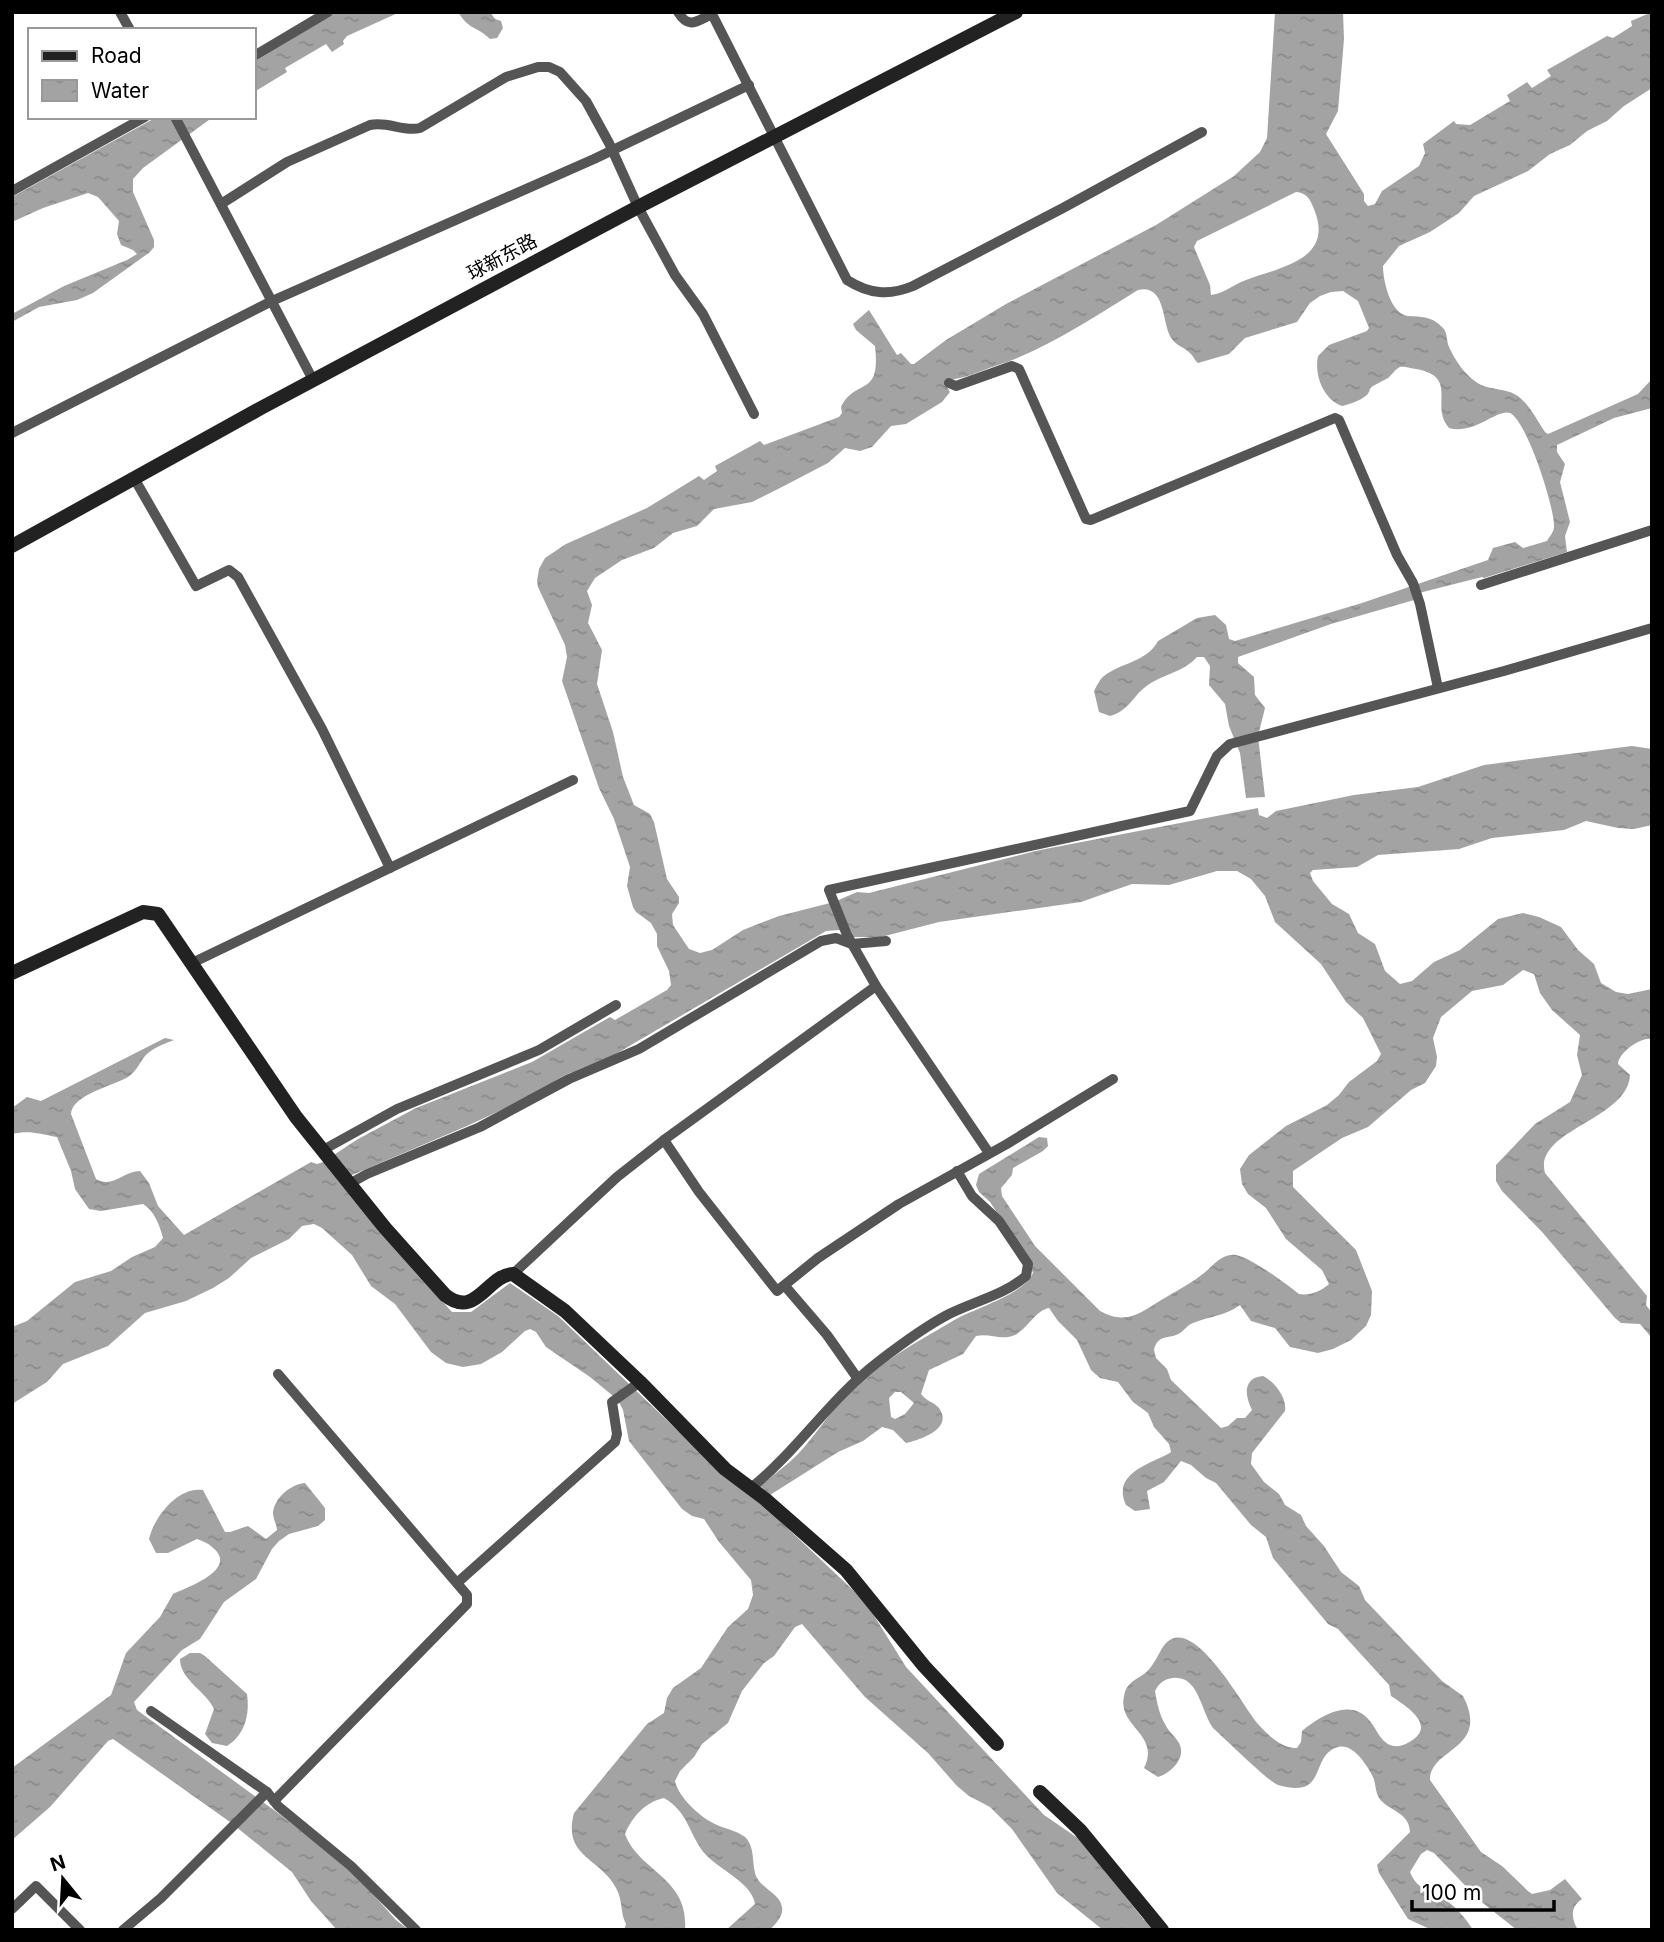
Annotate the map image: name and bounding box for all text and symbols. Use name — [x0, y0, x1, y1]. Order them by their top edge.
legend — [28, 28, 256, 119]
text: Road — [91, 43, 142, 68]
text: Water — [91, 78, 149, 103]
street label: 球新东路 — [463, 229, 541, 285]
north arrow — [28, 1844, 98, 1914]
text: N — [47, 1850, 68, 1876]
scale bar — [1412, 1868, 1554, 1912]
text: 100 m — [1422, 1880, 1481, 1905]

